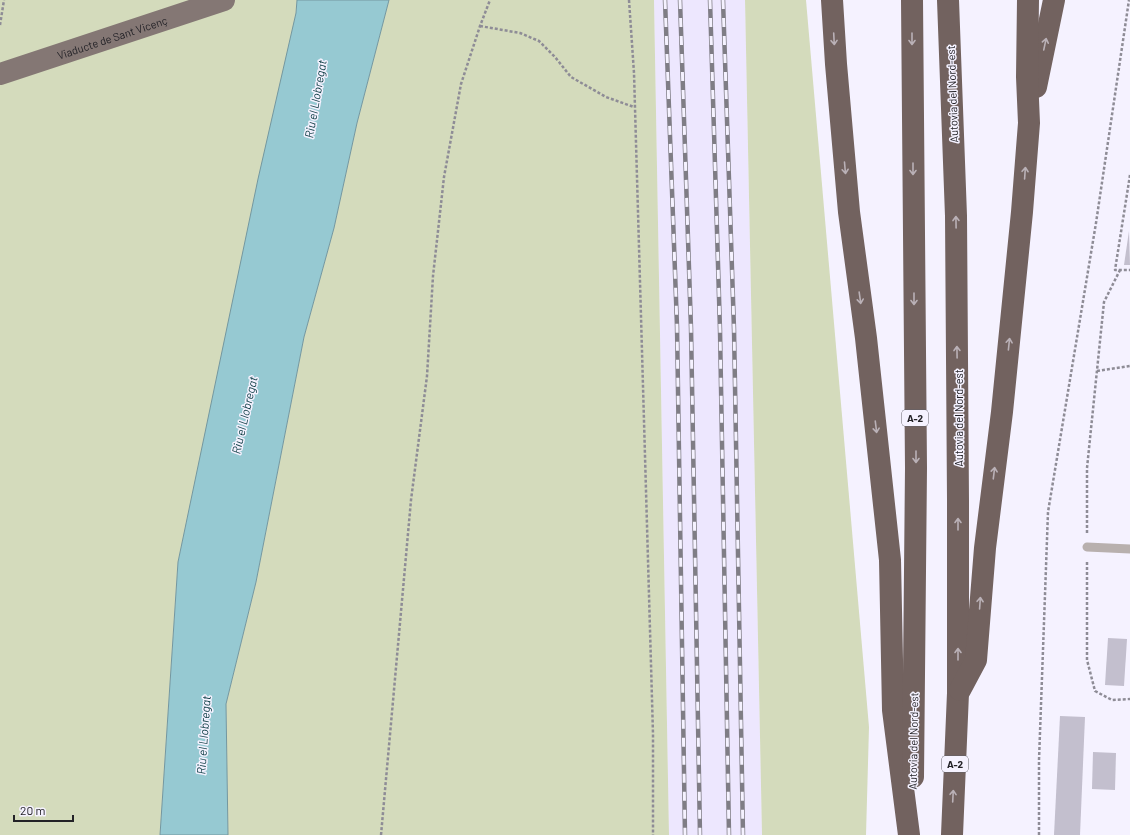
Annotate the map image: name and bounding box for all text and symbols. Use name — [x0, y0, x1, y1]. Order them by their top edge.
street label: Viaducte de Sant Vicenç — [55, 13, 169, 61]
one-way arrow — [831, 32, 838, 45]
one-way arrow — [908, 32, 916, 45]
one-way arrow — [1042, 38, 1050, 51]
street label: Autovia del Nord-est — [944, 45, 960, 143]
water label: Riu el Llobregat — [301, 58, 329, 139]
one-way arrow — [841, 162, 849, 175]
one-way arrow — [909, 162, 917, 175]
one-way arrow — [1021, 167, 1028, 180]
one-way arrow — [952, 216, 960, 229]
one-way arrow — [856, 291, 864, 304]
one-way arrow — [910, 292, 918, 305]
one-way arrow — [1005, 338, 1013, 351]
one-way arrow — [953, 346, 961, 359]
street label: Autovia del Nord-est — [952, 369, 965, 467]
water label: Riu el Llobregat — [228, 374, 260, 455]
road number: A-2 — [902, 410, 928, 426]
one-way arrow — [872, 420, 880, 433]
one-way arrow — [912, 450, 919, 463]
one-way arrow — [990, 467, 998, 480]
one-way arrow — [954, 518, 962, 531]
one-way arrow — [977, 597, 984, 610]
one-way arrow — [954, 648, 962, 661]
street label: Autovia del Nord-est — [906, 692, 920, 790]
water label: Riu el Llobregat — [193, 694, 213, 775]
road number: A-2 — [942, 756, 968, 772]
one-way arrow — [949, 790, 957, 803]
scale bar — [14, 797, 73, 823]
text: 20 m — [20, 803, 46, 817]

